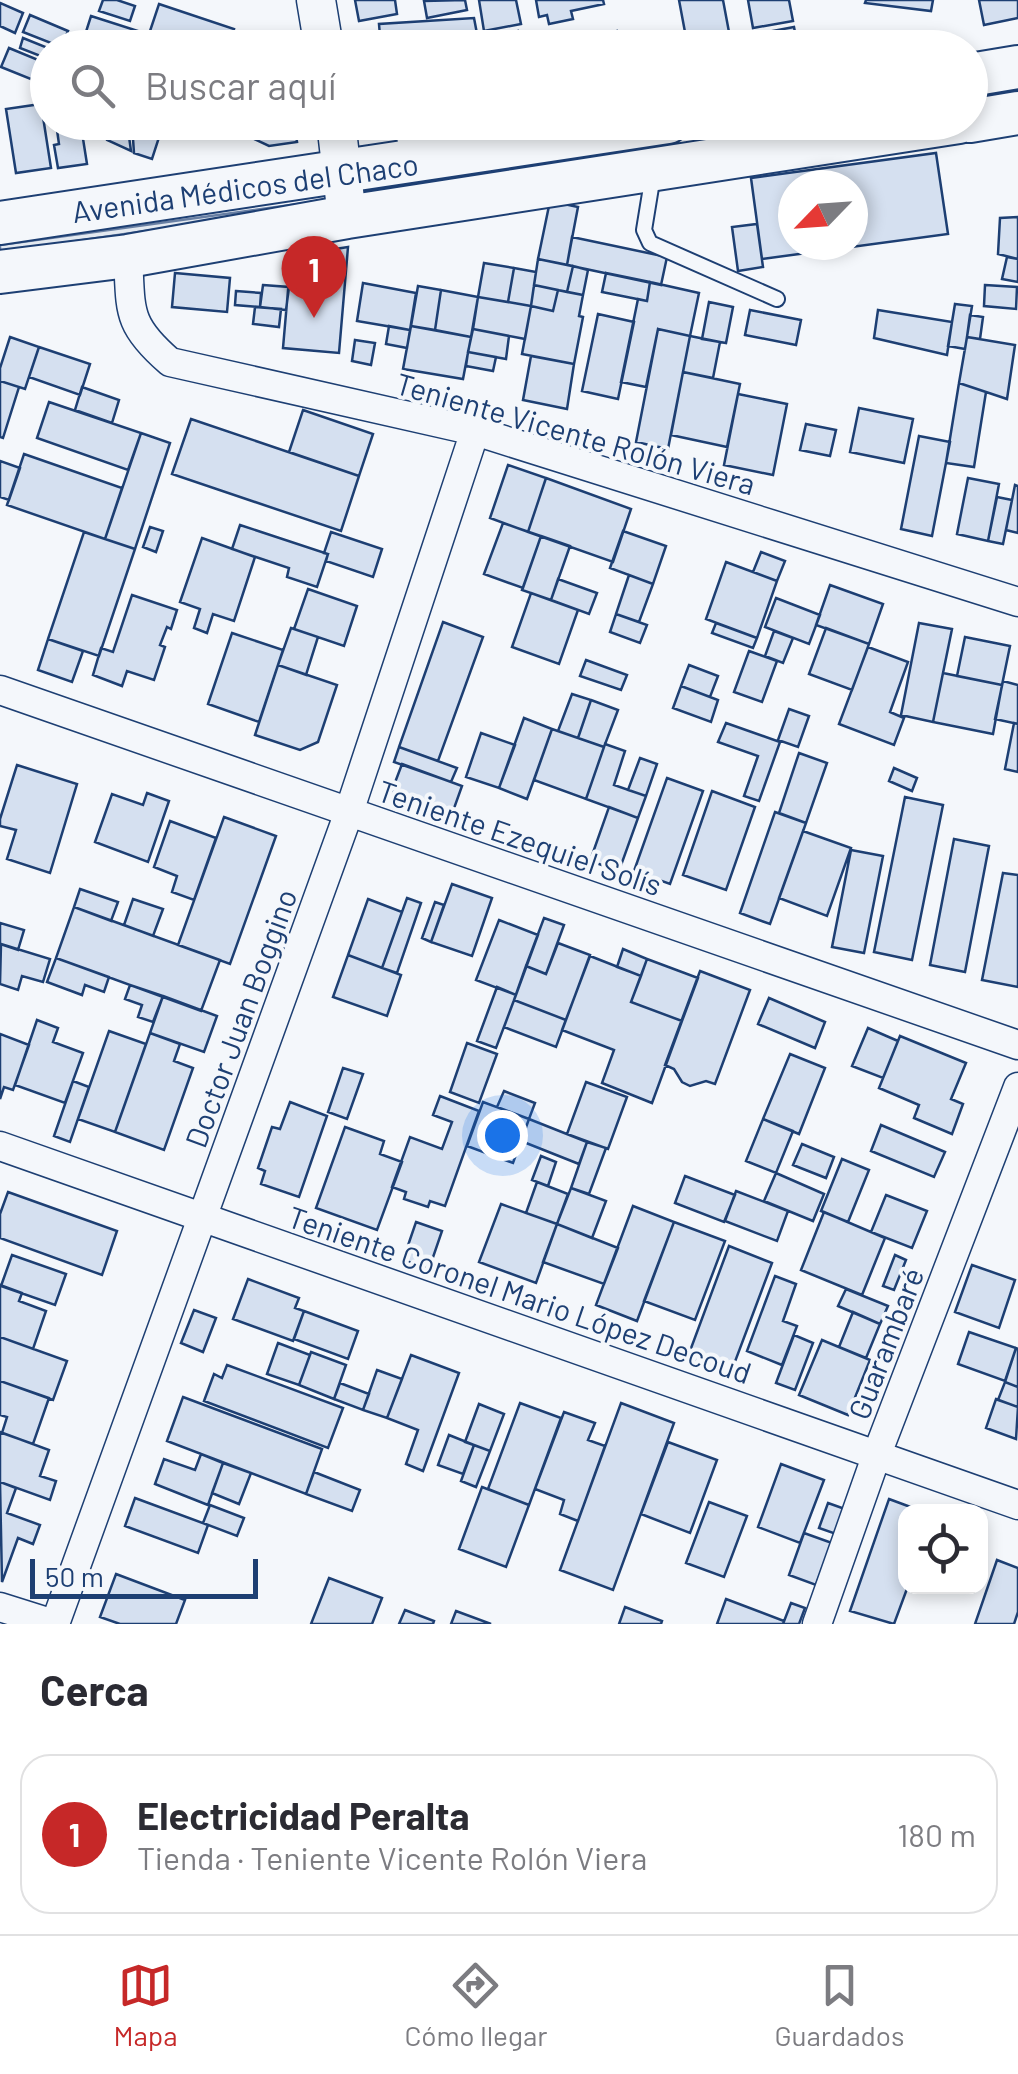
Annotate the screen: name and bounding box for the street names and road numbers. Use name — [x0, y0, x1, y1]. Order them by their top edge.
street label: Avenida Médicos del Chaco — [70, 145, 420, 229]
street label: Teniente Vicente Rolón Viera — [392, 364, 760, 502]
street label: Teniente Ezequiel Solís — [373, 772, 667, 902]
street label: Doctor Juan Boggino — [177, 884, 303, 1152]
street label: Teniente Coronel Mario López Decoud — [284, 1198, 756, 1390]
street label: Guarambaré — [840, 1262, 930, 1424]

